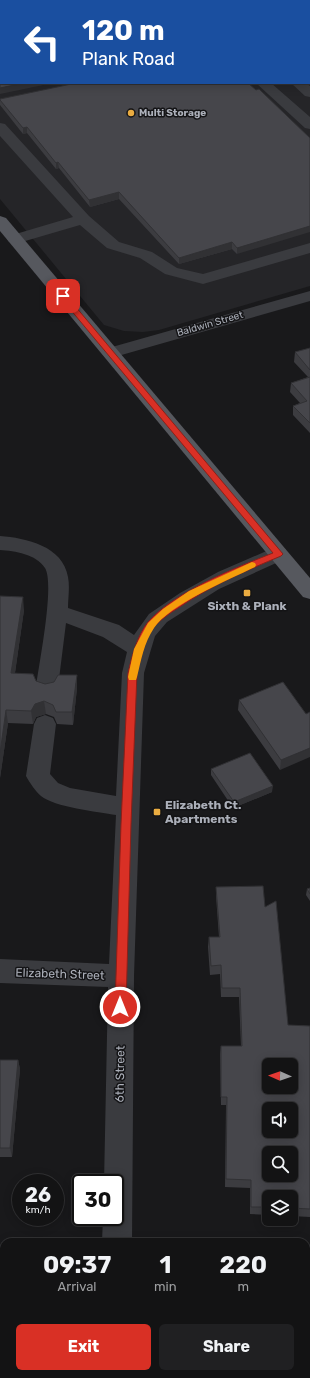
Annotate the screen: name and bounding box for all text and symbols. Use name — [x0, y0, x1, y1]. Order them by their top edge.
text: 120 m — [82, 14, 165, 47]
icon: left — [16, 16, 68, 68]
text: Plank Road — [82, 48, 175, 70]
place label: Multi Storage — [139, 107, 206, 119]
marker: Multi Storage — [126, 108, 136, 118]
pin — [46, 279, 80, 313]
icon: arrive — [52, 285, 74, 307]
street label: Baldwin Street — [175, 309, 245, 339]
marker: Sixth & Plank — [242, 588, 252, 598]
place label: Sixth & Plank — [207, 599, 287, 613]
place label: Elizabeth Ct. Apartments — [165, 798, 241, 826]
marker: Elizabeth Ct. Apartments — [152, 807, 162, 817]
street label: Elizabeth Street — [15, 965, 105, 983]
position arrow — [99, 986, 141, 1028]
street label: 6th Street — [113, 1045, 128, 1103]
north arrow — [262, 1058, 298, 1094]
map controls — [262, 1058, 298, 1226]
button: sound — [262, 1102, 298, 1138]
button: search — [262, 1146, 298, 1182]
speed limit sign: 30 — [72, 1174, 124, 1226]
text: 26 — [25, 1183, 51, 1207]
button: layers — [262, 1190, 298, 1226]
text: km/h — [26, 1204, 50, 1216]
text: 09:37 — [43, 1251, 111, 1279]
text: 1 — [159, 1251, 171, 1279]
text: 220 — [220, 1251, 267, 1279]
text: Arrival — [58, 1279, 97, 1294]
text: min — [154, 1279, 177, 1294]
text: m — [238, 1279, 249, 1294]
button: Exit — [16, 1324, 151, 1370]
button: Share — [159, 1324, 294, 1370]

